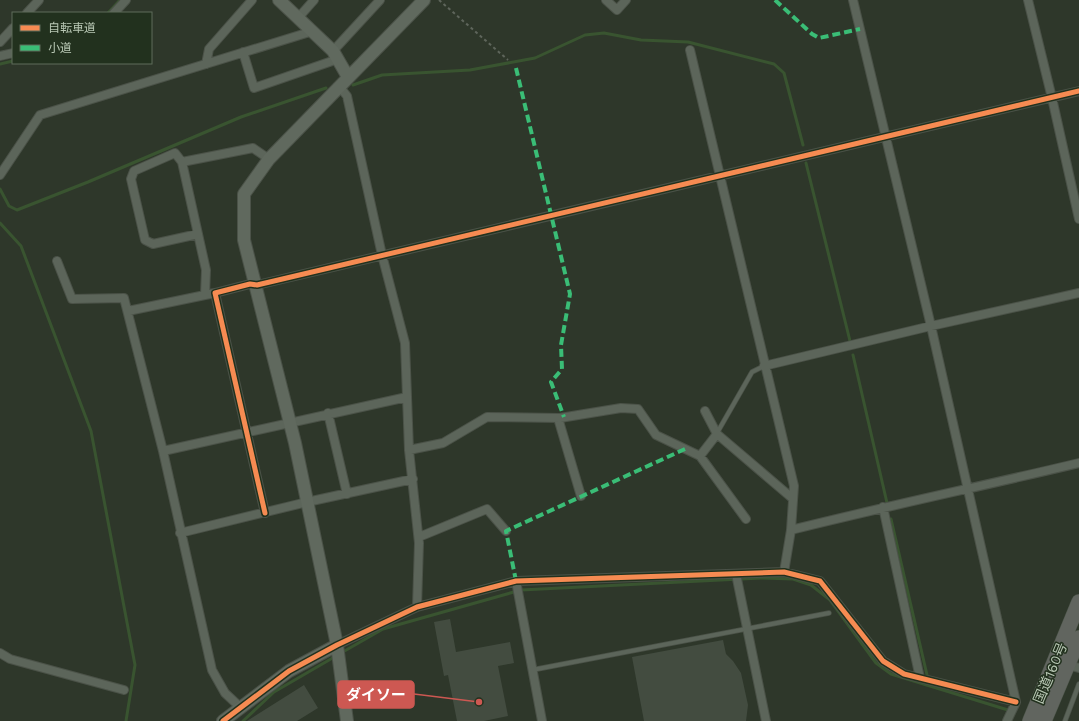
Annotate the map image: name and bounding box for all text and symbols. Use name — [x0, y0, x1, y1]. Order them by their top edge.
legend — [12, 12, 152, 64]
text: 自転車道 — [48, 21, 96, 35]
text: 小道 — [48, 41, 72, 55]
street label: 国道160号 — [1030, 640, 1070, 706]
callout: ダイソー — [338, 681, 414, 708]
text: ダイソー — [346, 686, 406, 704]

